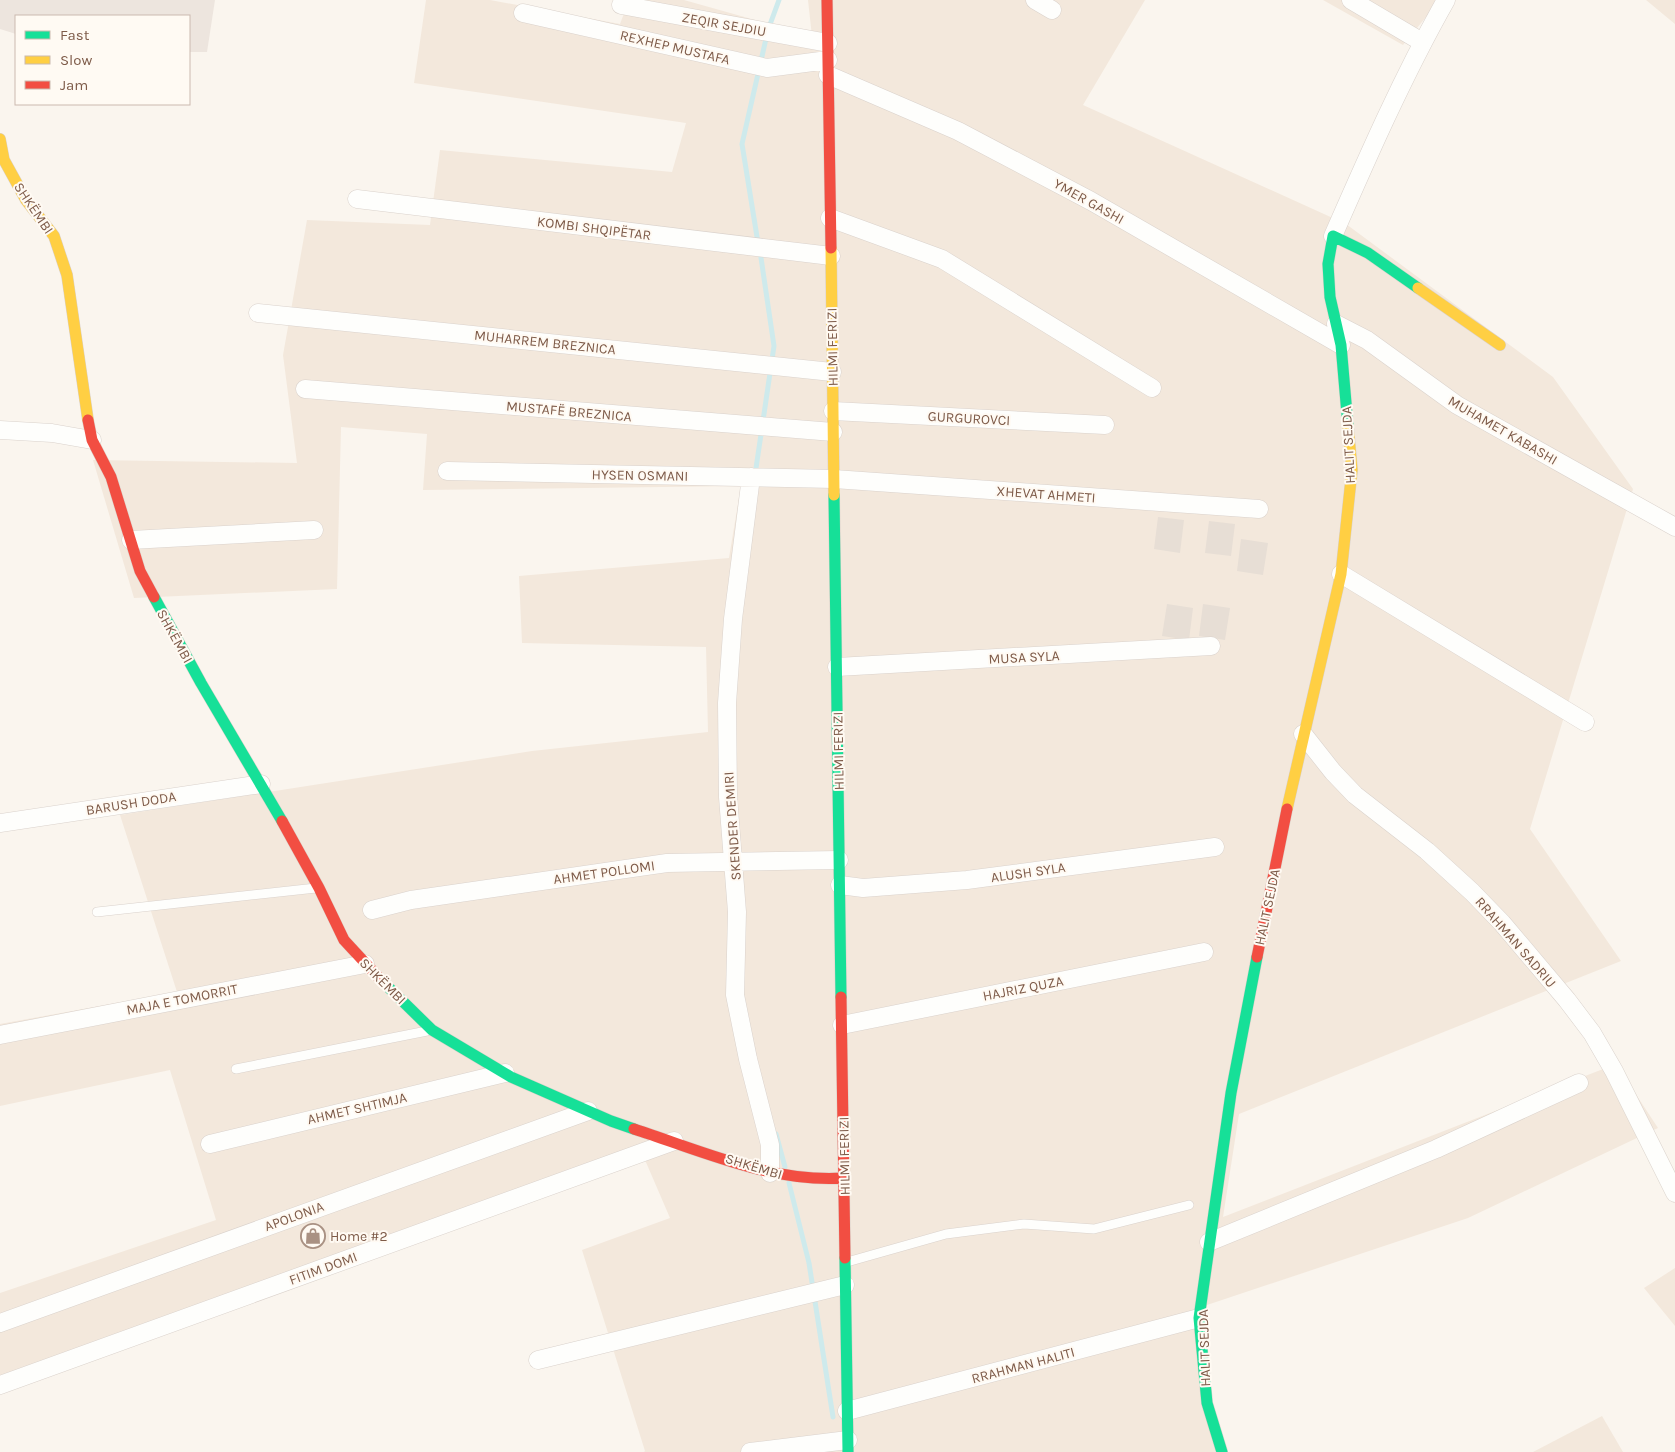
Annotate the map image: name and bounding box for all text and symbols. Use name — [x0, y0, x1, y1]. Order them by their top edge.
street label: ZEQIR SEJDIU — [680, 9, 767, 40]
legend — [15, 15, 190, 105]
text: Fast — [60, 26, 90, 44]
street label: REXHEP MUSTAFA — [618, 27, 731, 68]
text: Slow — [60, 51, 92, 69]
text: Jam — [60, 76, 88, 94]
street label: YMER GASHI — [1050, 175, 1127, 228]
street label: SHKËMBI — [10, 179, 57, 237]
street label: KOMBI SHQIPËTAR — [536, 213, 652, 244]
street label: HILMI FERIZI — [823, 307, 842, 387]
street label: MUHARREM BREZNICA — [473, 327, 617, 358]
street label: MUHAMET KABASHI — [1445, 392, 1560, 469]
street label: MUSTAFË BREZNICA — [505, 398, 632, 425]
street label: HALIT SEJDA — [1338, 406, 1359, 484]
street label: GURGUROVCI — [927, 408, 1011, 429]
street label: HYSEN OSMANI — [591, 466, 689, 485]
street label: XHEVAT AHMETI — [996, 483, 1096, 506]
street label: SHKËMBI — [153, 606, 196, 666]
street label: MUSA SYLA — [988, 647, 1060, 668]
street label: HILMI FERIZI — [829, 711, 848, 791]
street label: SKENDER DEMIRI — [720, 771, 745, 881]
street label: BARUSH DODA — [85, 788, 177, 819]
street label: AHMET POLLOMI — [552, 857, 656, 888]
street label: ALUSH SYLA — [990, 859, 1067, 886]
street label: HALIT SEJDA — [1251, 867, 1284, 947]
street label: RRAHMAN SADRIU — [1472, 893, 1560, 991]
street label: SHKËMBI — [356, 955, 409, 1008]
street label: HAJRIZ QUZA — [981, 972, 1065, 1005]
street label: MAJA E TOMORRIT — [125, 980, 239, 1019]
street label: AHMET SHTIMJA — [306, 1089, 409, 1128]
street label: HILMI FERIZI — [835, 1116, 854, 1196]
street label: SHKËMBI — [723, 1150, 784, 1183]
street label: APOLONIA — [262, 1198, 326, 1235]
shop icon: Home #2 — [300, 1223, 326, 1249]
place label: Home #2 — [330, 1228, 388, 1245]
street label: FITIM DOMI — [287, 1248, 360, 1289]
street label: HALIT SEJDA — [1195, 1309, 1214, 1387]
street label: RRAHMAN HALITI — [970, 1344, 1077, 1387]

